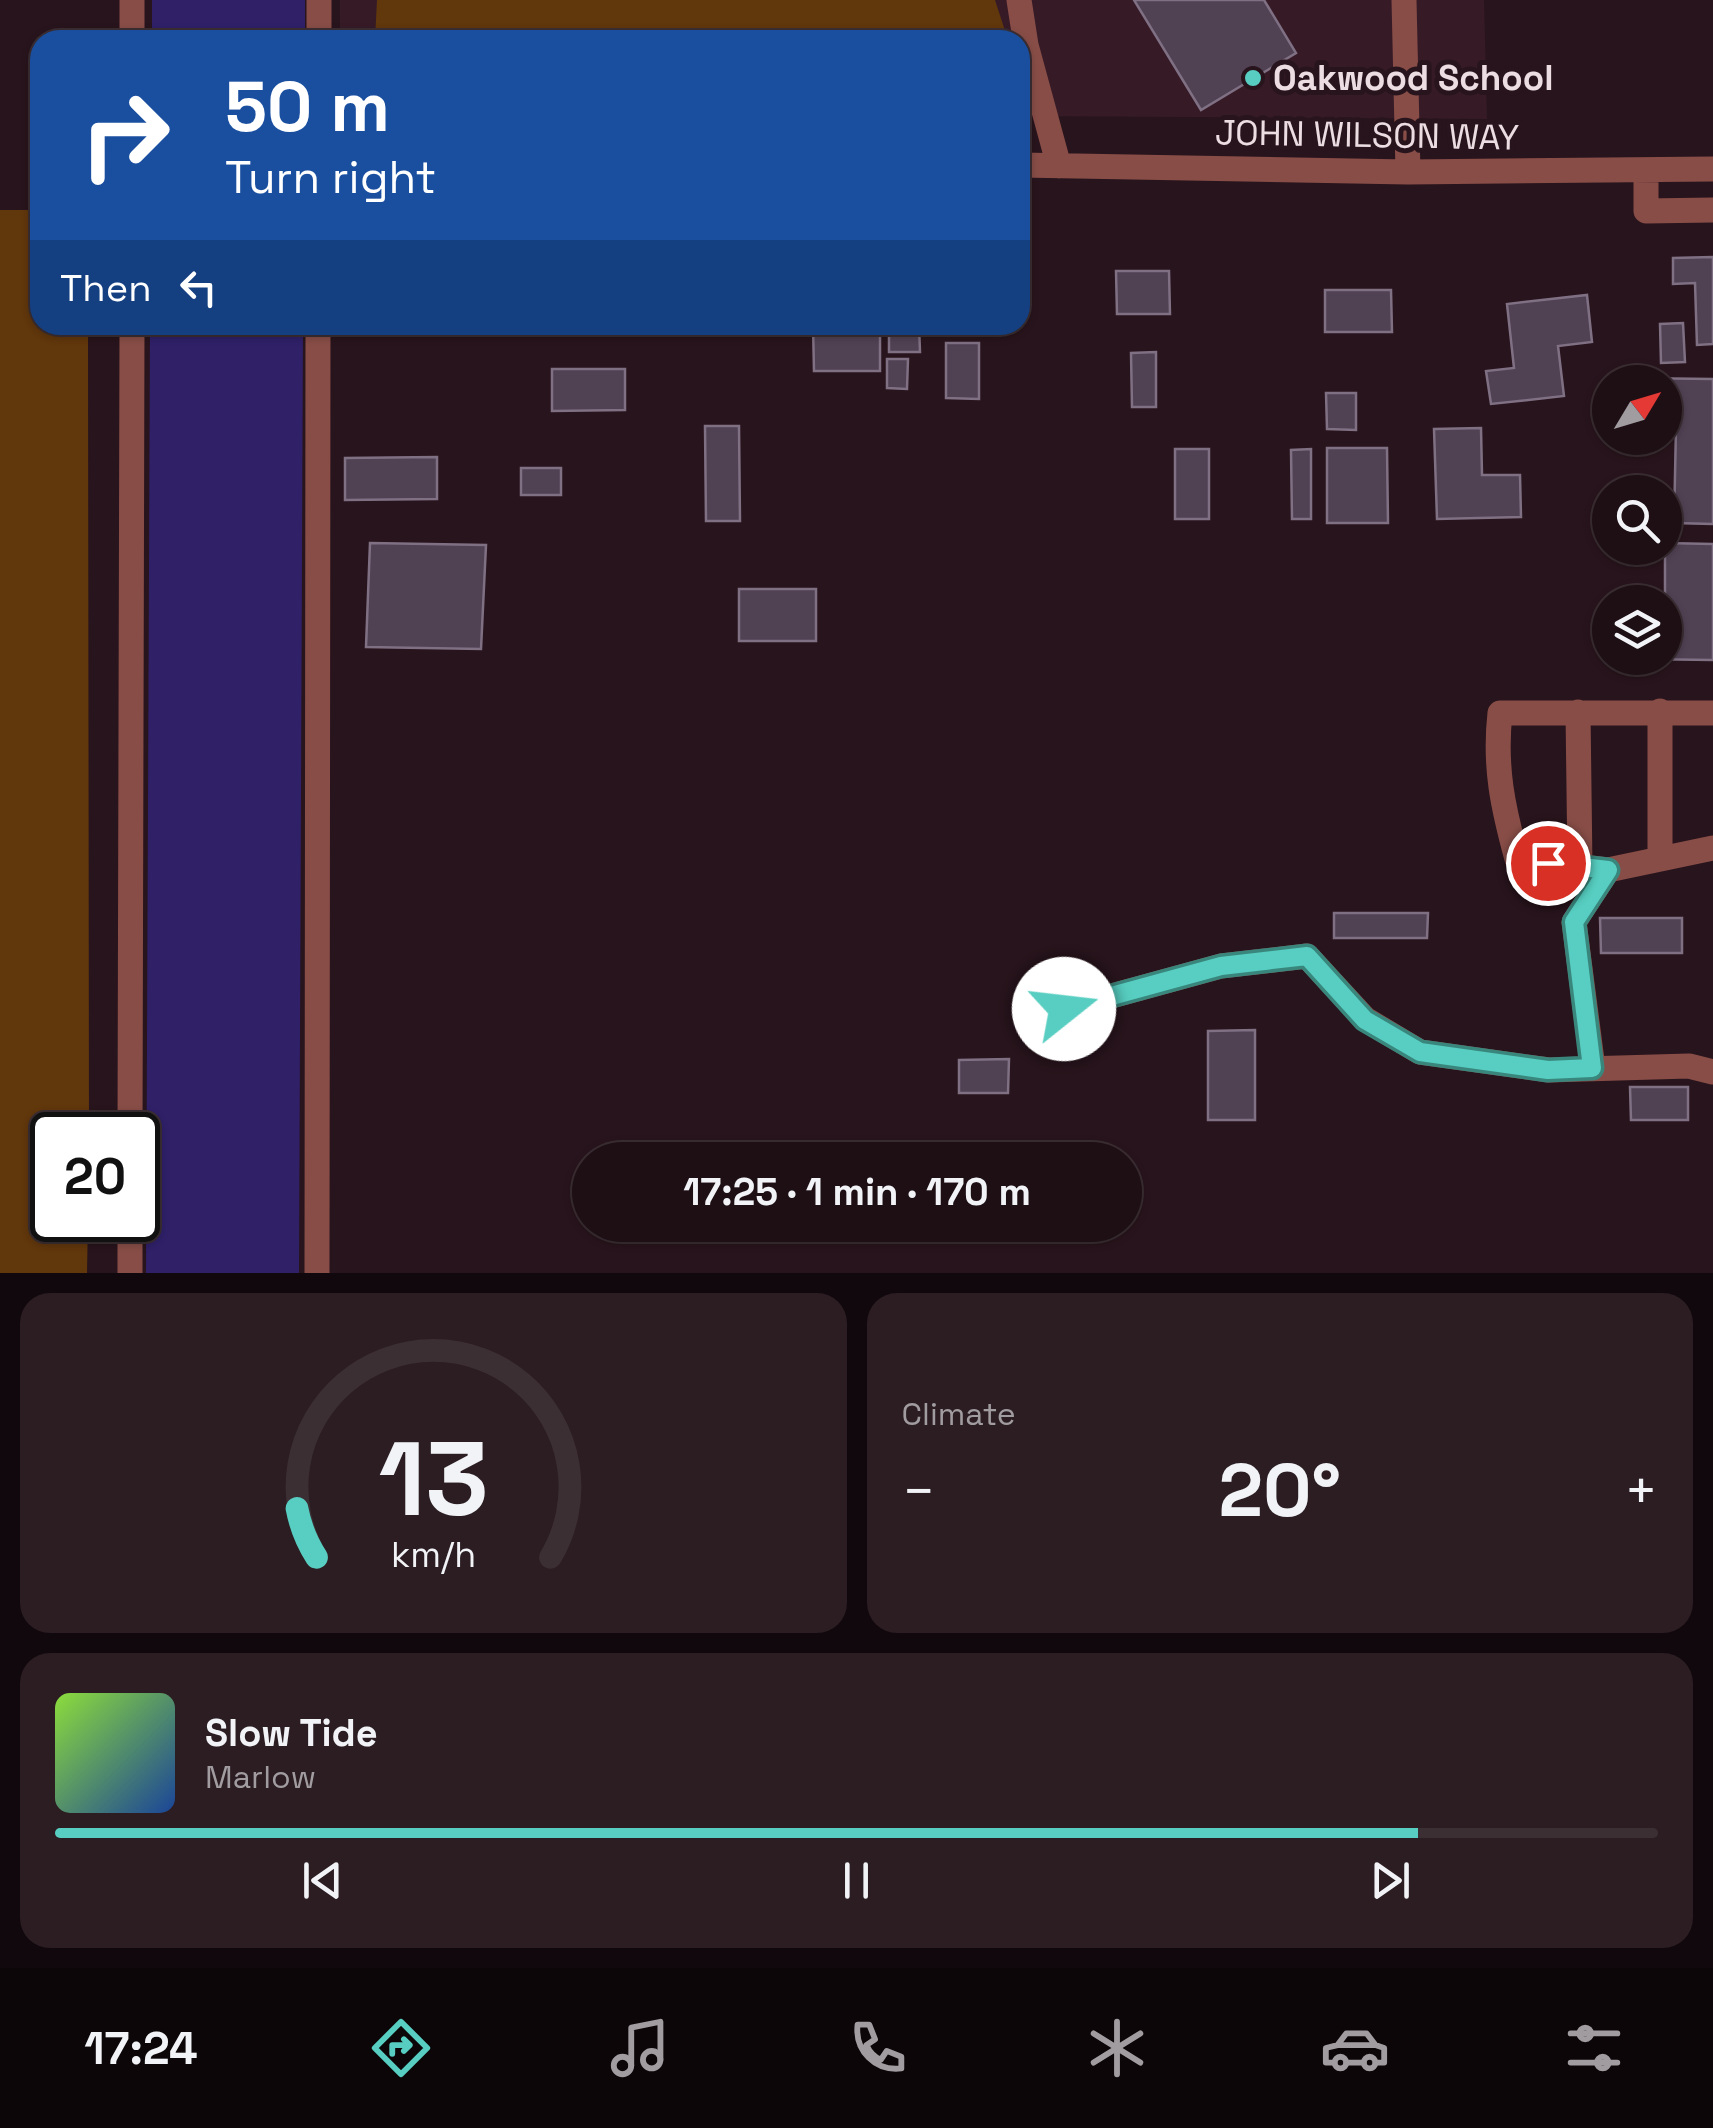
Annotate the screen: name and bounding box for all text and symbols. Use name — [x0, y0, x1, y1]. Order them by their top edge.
place label: Oakwood School — [1273, 56, 1554, 100]
text: 50 m — [225, 62, 390, 151]
marker: Oakwood School — [1242, 67, 1264, 89]
icon: right — [60, 70, 190, 200]
street label: JOHN WILSON WAY — [1215, 110, 1519, 160]
text: Turn right — [225, 149, 436, 206]
icon: left — [171, 260, 226, 315]
text: Then — [60, 264, 151, 312]
north arrow — [1592, 365, 1682, 455]
map controls — [1592, 365, 1682, 675]
button: search — [1592, 475, 1682, 565]
button: layers — [1592, 585, 1682, 675]
pin — [1506, 821, 1591, 906]
icon: arrive — [1521, 836, 1576, 891]
position arrow — [1012, 957, 1116, 1061]
speed limit sign: 20 — [30, 1112, 160, 1242]
text: 17:25 · 1 min · 170 m — [683, 1168, 1031, 1216]
text: Climate — [902, 1394, 1016, 1434]
text: 13 — [378, 1413, 488, 1545]
text: 20° — [1218, 1442, 1341, 1538]
text: − — [902, 1456, 936, 1526]
text: + — [1624, 1456, 1658, 1526]
text: km/h — [391, 1532, 476, 1577]
text: Slow Tide — [205, 1709, 378, 1757]
text: Marlow — [205, 1757, 316, 1797]
icon: previous — [295, 1853, 350, 1908]
icon: pause — [829, 1853, 884, 1908]
icon: next — [1363, 1853, 1418, 1908]
icon: directions — [366, 2013, 436, 2083]
icon: music — [605, 2013, 675, 2083]
icon: phone — [843, 2013, 913, 2083]
icon: climate — [1082, 2013, 1152, 2083]
icon: car — [1320, 2013, 1390, 2083]
icon: filters — [1559, 2013, 1629, 2083]
text: 17:24 — [84, 2020, 198, 2077]

